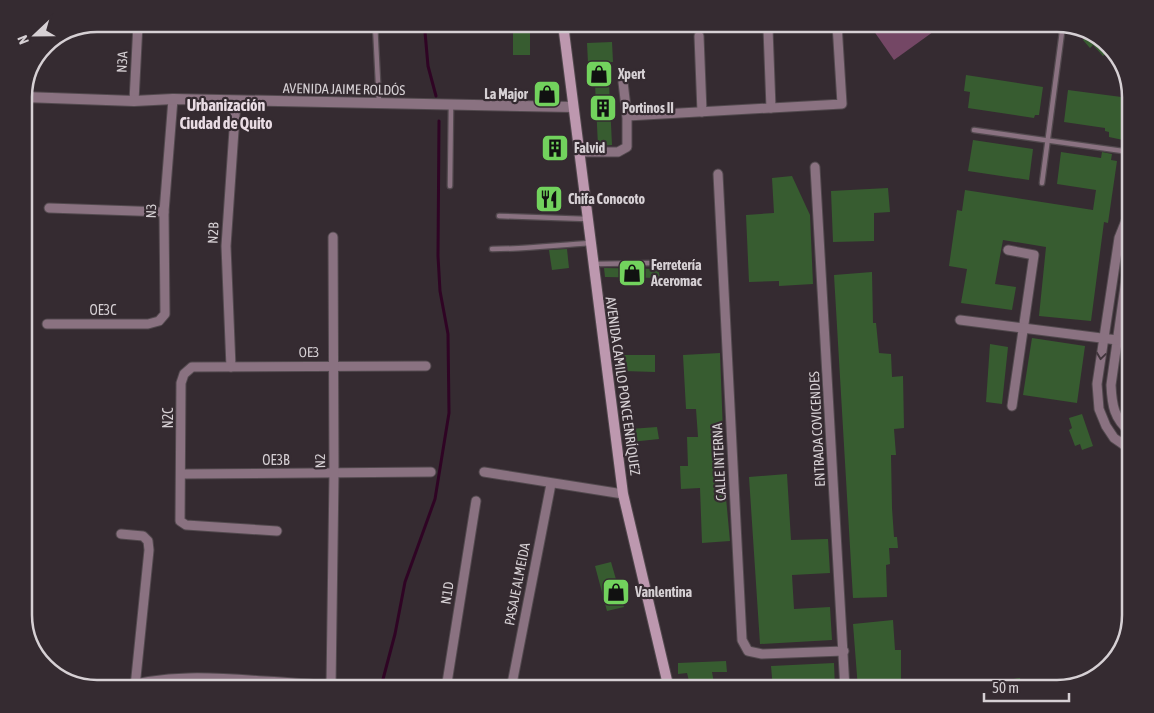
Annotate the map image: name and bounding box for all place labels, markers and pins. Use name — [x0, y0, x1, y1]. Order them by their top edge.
shop icon: Xpert — [584, 59, 614, 89]
place label: Xpert — [617, 66, 645, 82]
shop icon: La Major — [532, 79, 562, 109]
place label: La Major — [484, 86, 529, 102]
building icon: Portinos II — [588, 93, 618, 123]
place label: Portinos II — [622, 100, 674, 116]
building icon: Falvid — [540, 133, 570, 163]
place label: Falvid — [574, 140, 605, 156]
restaurant icon: Chifa Conocoto — [534, 184, 564, 214]
place label: Chifa Conocoto — [568, 191, 646, 207]
place label: Ferretería Aceromac — [650, 257, 703, 289]
shop icon: Ferretería Aceromac — [617, 258, 647, 288]
shop icon: Vanlentina — [601, 577, 631, 607]
place label: Vanlentina — [634, 584, 692, 600]

